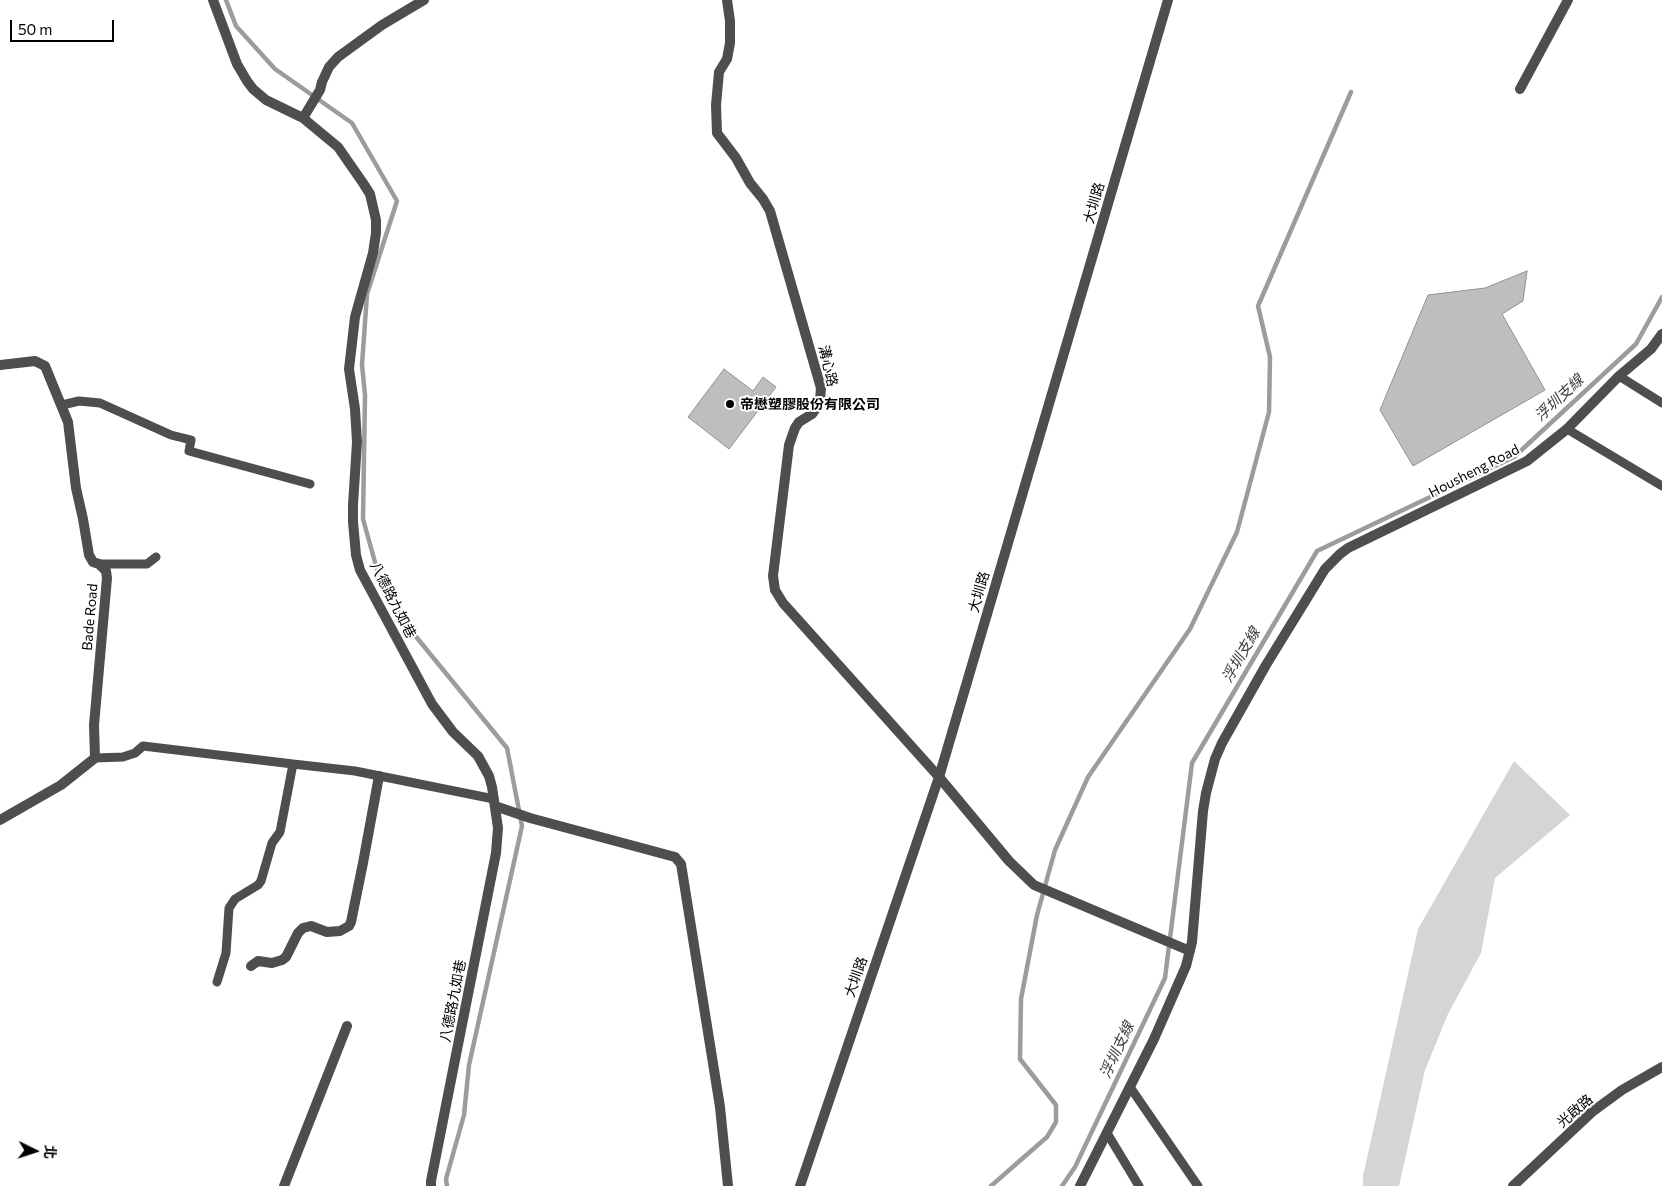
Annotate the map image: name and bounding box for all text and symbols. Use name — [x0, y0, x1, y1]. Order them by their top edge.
scale bar — [12, 10, 116, 42]
text: 50 m — [18, 20, 52, 38]
street label: 大圳路 — [1080, 180, 1108, 226]
street label: 溝心路 — [815, 344, 841, 388]
water label: 浮圳支線 — [1531, 371, 1587, 425]
place label: 帝懋塑膠股份有限公司 — [740, 396, 880, 412]
marker: 帝懋塑膠股份有限公司 — [724, 398, 736, 410]
street label: Housheng Road — [1426, 441, 1522, 501]
street label: 八德路九如巷 — [366, 559, 420, 641]
street label: 大圳路 — [965, 569, 993, 615]
street label: Bade Road — [79, 583, 101, 651]
water label: 浮圳支線 — [1218, 625, 1264, 685]
street label: 大圳路 — [841, 954, 871, 1000]
street label: 八德路九如巷 — [437, 958, 469, 1044]
water label: 浮圳支線 — [1096, 1019, 1138, 1081]
street label: 光啟路 — [1554, 1091, 1596, 1131]
north arrow — [10, 1126, 60, 1176]
text: 北 — [41, 1145, 59, 1160]

